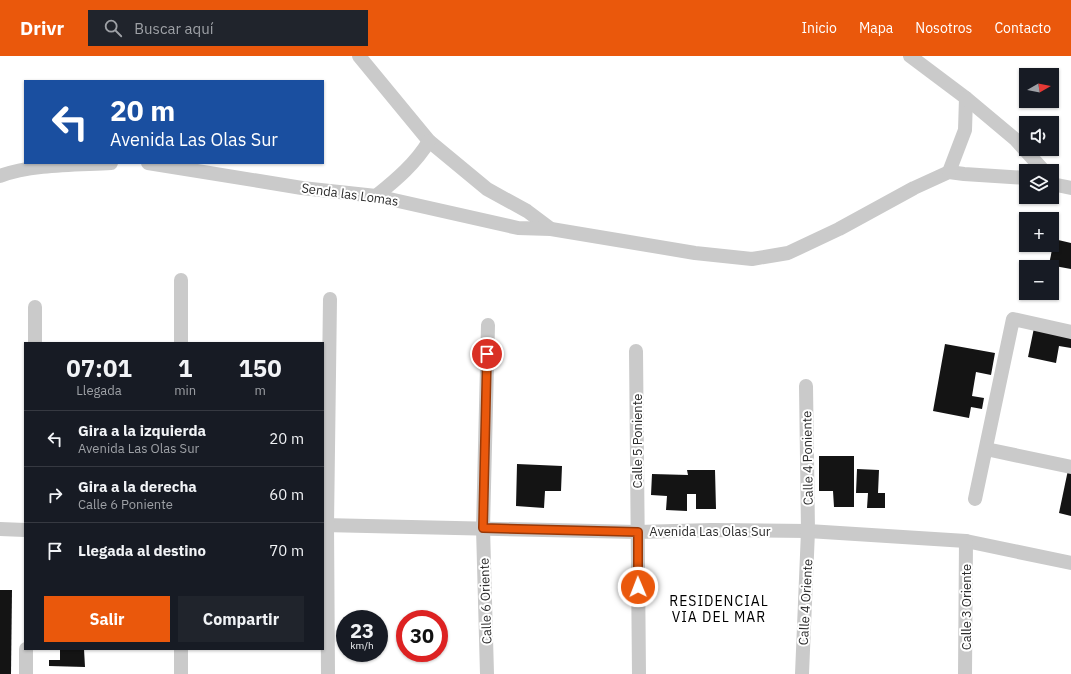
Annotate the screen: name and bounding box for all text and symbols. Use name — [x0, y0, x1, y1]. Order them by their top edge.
search box — [88, 10, 368, 46]
text: Drivr — [20, 16, 64, 40]
icon: search — [102, 17, 124, 39]
text: Buscar aquí — [134, 19, 213, 38]
text: Inicio — [801, 19, 837, 37]
text: Mapa — [859, 19, 893, 37]
text: Nosotros — [915, 19, 972, 37]
text: Contacto — [994, 19, 1051, 37]
north arrow — [1019, 68, 1059, 108]
map controls — [1019, 68, 1059, 300]
text: 20 m — [110, 92, 175, 129]
icon: left — [44, 96, 96, 148]
button: sound — [1019, 116, 1059, 156]
text: Avenida Las Olas Sur — [110, 128, 278, 151]
button: layers — [1019, 164, 1059, 204]
street label: Senda las Lomas — [300, 179, 400, 210]
button: + — [1019, 212, 1059, 252]
button: − — [1019, 260, 1059, 300]
pin — [470, 337, 504, 371]
icon: arrive — [476, 343, 498, 365]
text: 07:01 — [66, 352, 132, 384]
text: 1 — [178, 352, 192, 384]
text: 150 — [238, 352, 282, 384]
text: Llegada — [76, 382, 122, 399]
text: min — [174, 382, 196, 399]
text: m — [254, 382, 266, 399]
street label: Calle 5 Poniente — [629, 394, 646, 488]
street label: Calle 4 Poniente — [798, 410, 817, 506]
text: Gira a la izquierda — [78, 421, 206, 440]
icon: left — [44, 428, 66, 450]
text: 20 m — [269, 429, 304, 448]
text: Avenida Las Olas Sur — [78, 440, 199, 457]
text: Gira a la derecha — [78, 477, 197, 496]
icon: right — [44, 484, 66, 506]
text: 60 m — [269, 485, 304, 504]
text: Calle 6 Poniente — [78, 496, 173, 513]
street label: Avenida Las Olas Sur — [649, 523, 771, 540]
icon: arrive — [44, 540, 66, 562]
text: Llegada al destino — [78, 541, 206, 560]
text: 70 m — [269, 541, 304, 560]
street label: Calle 6 Oriente — [475, 557, 496, 645]
street label: Calle 4 Oriente — [795, 558, 816, 646]
street label: Calle 3 Oriente — [958, 564, 975, 650]
position arrow — [617, 566, 659, 608]
district label: RESIDENCIAL VIA DEL MAR — [669, 592, 769, 626]
button: Salir — [44, 596, 170, 642]
button: Compartir — [178, 596, 304, 642]
speed limit sign: 30 — [396, 610, 448, 662]
text: 23 — [350, 617, 374, 644]
text: km/h — [350, 639, 374, 652]

